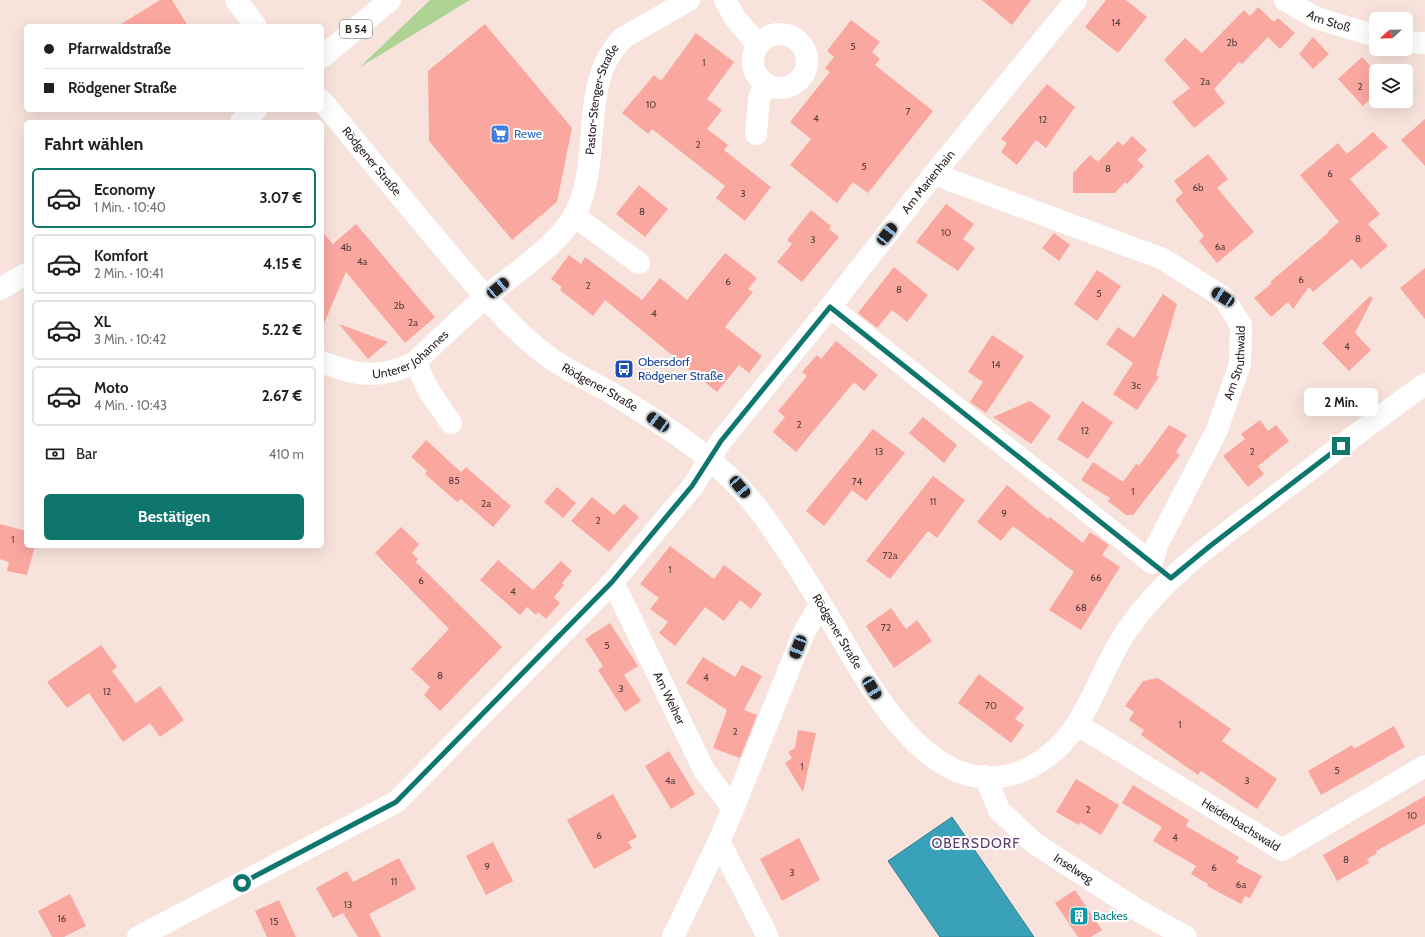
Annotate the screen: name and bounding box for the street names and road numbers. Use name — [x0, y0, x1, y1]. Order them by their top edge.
street label: Am Stoß — [1304, 6, 1352, 35]
road number: B 54 — [340, 20, 372, 38]
street label: Pastor-Stenger-Straße — [582, 41, 622, 156]
street label: Rödgener Straße — [339, 123, 405, 198]
street label: Am Marienhain — [898, 146, 958, 216]
street label: Am Struthwald — [1220, 325, 1248, 402]
street label: Unterer Johannes — [372, 327, 451, 381]
street label: Rödgener Straße — [559, 359, 641, 414]
street label: Rödgener Straße — [809, 591, 866, 671]
street label: Am Weiher — [651, 669, 689, 727]
street label: Heidenbachswald — [1199, 795, 1283, 854]
street label: Inselweg — [1051, 850, 1097, 887]

